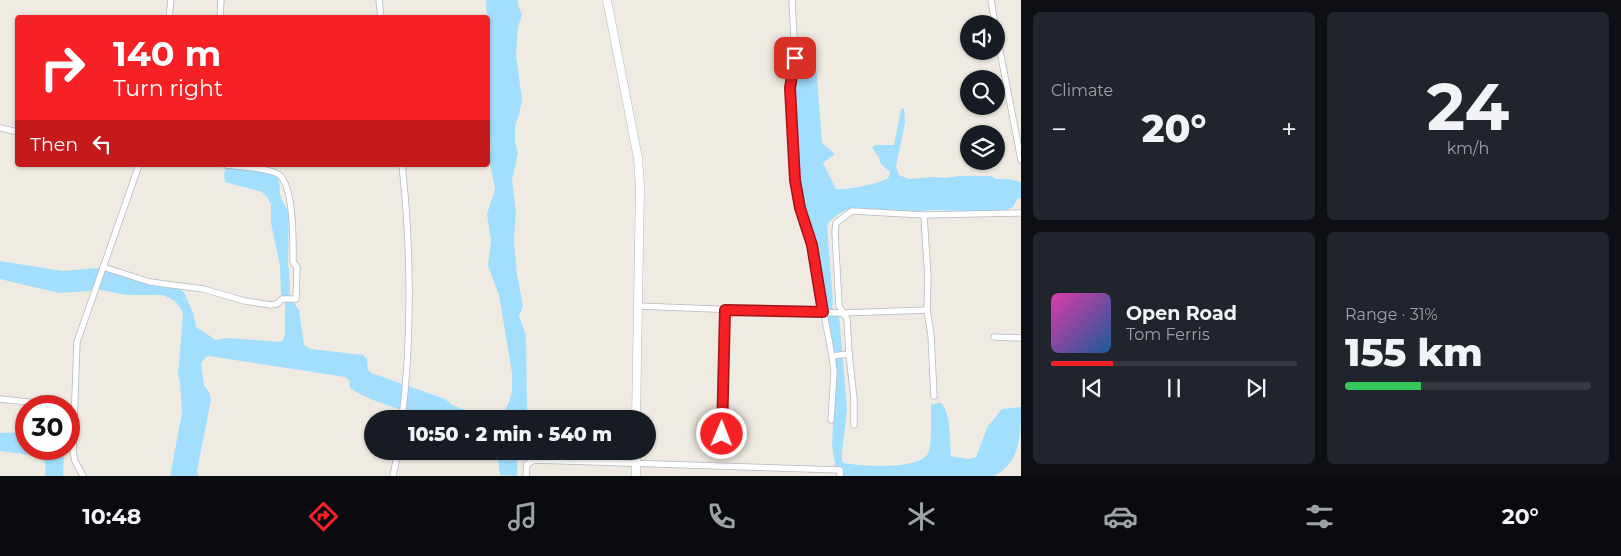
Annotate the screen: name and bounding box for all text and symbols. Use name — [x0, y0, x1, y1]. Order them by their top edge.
map controls — [960, 15, 1005, 170]
button: sound — [960, 15, 1005, 60]
text: 140 m — [113, 32, 221, 75]
icon: right — [30, 35, 95, 100]
pin — [774, 37, 816, 79]
icon: arrive — [781, 44, 809, 72]
text: 24 — [1427, 67, 1509, 146]
button: search — [960, 70, 1005, 115]
text: Turn right — [113, 75, 223, 102]
text: Climate — [1051, 81, 1113, 100]
text: 20° — [1142, 105, 1206, 152]
text: − — [1051, 112, 1067, 146]
text: + — [1281, 112, 1297, 146]
button: layers — [960, 125, 1005, 170]
icon: left — [88, 130, 116, 158]
text: Then — [30, 133, 78, 156]
text: km/h — [1447, 139, 1489, 158]
text: Open Road — [1126, 302, 1237, 325]
text: Range · 31% — [1345, 305, 1438, 324]
text: Tom Ferris — [1126, 325, 1210, 344]
text: 155 km — [1345, 329, 1483, 376]
icon: previous — [1078, 374, 1106, 402]
icon: pause — [1160, 374, 1188, 402]
icon: next — [1242, 374, 1270, 402]
speed limit sign: 30 — [15, 395, 80, 460]
position arrow — [695, 407, 747, 459]
text: 10:50 · 2 min · 540 m — [408, 423, 612, 446]
icon: directions — [306, 499, 341, 534]
icon: music — [505, 499, 540, 534]
icon: phone — [704, 499, 739, 534]
icon: climate — [904, 499, 939, 534]
icon: car — [1103, 499, 1138, 534]
icon: filters — [1302, 499, 1337, 534]
text: 10:48 — [82, 503, 141, 530]
text: 20° — [1502, 503, 1539, 530]

